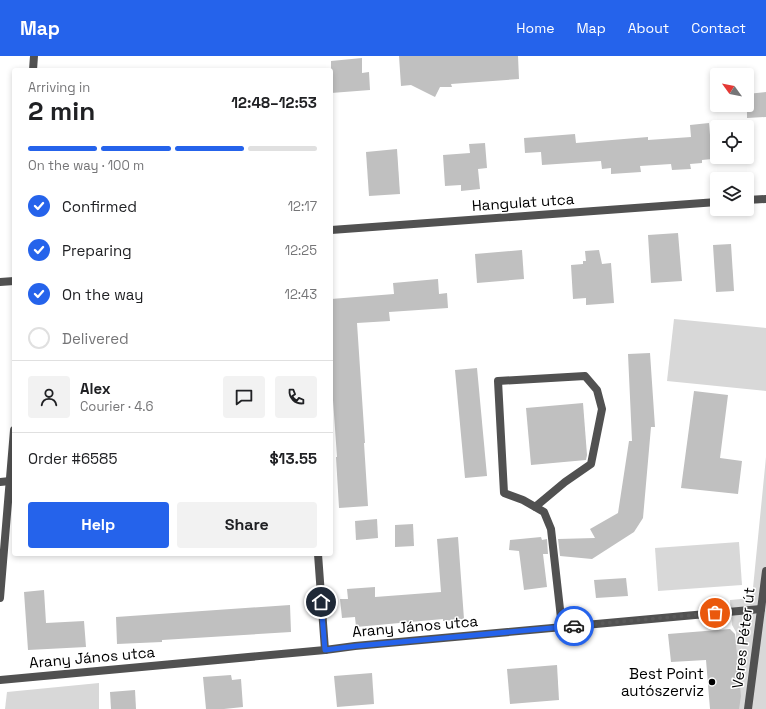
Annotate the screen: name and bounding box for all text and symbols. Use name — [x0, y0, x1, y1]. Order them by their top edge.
text: Map — [20, 16, 60, 41]
text: Home — [516, 19, 554, 37]
text: Map — [576, 19, 606, 37]
text: About — [628, 19, 669, 37]
text: Contact — [691, 19, 746, 37]
north arrow — [710, 68, 754, 112]
map controls — [710, 68, 754, 216]
text: Arriving in — [28, 79, 90, 96]
text: 12:48–12:53 — [231, 93, 317, 112]
text: 2 min — [28, 94, 95, 128]
button: locate — [710, 120, 754, 164]
text: On the way · 100 m — [28, 157, 144, 174]
button: layers — [710, 172, 754, 216]
street label: Hangulat utca — [471, 189, 575, 215]
icon: check — [28, 195, 50, 217]
text: Confirmed — [62, 197, 137, 216]
text: 12:17 — [288, 198, 317, 215]
icon: check — [28, 239, 50, 261]
text: Preparing — [62, 241, 132, 260]
text: 12:25 — [285, 242, 317, 259]
icon: check — [28, 283, 50, 305]
text: On the way — [62, 285, 143, 304]
text: 12:43 — [284, 286, 317, 303]
text: Delivered — [62, 329, 129, 348]
button: person — [28, 376, 70, 418]
button: chat — [223, 376, 265, 418]
button: phone — [275, 376, 317, 418]
text: Alex — [80, 379, 111, 398]
text: Courier · 4.6 — [80, 398, 153, 415]
text: Order #6585 — [28, 449, 117, 468]
text: $13.55 — [270, 449, 317, 468]
button: Help — [28, 502, 169, 548]
button: Share — [177, 502, 317, 548]
pin — [304, 585, 338, 619]
street label: Veres Péter út — [727, 586, 759, 690]
icon: home — [310, 591, 332, 613]
pin — [698, 596, 732, 630]
icon: bag — [704, 602, 726, 624]
courier — [554, 606, 594, 646]
street label: Arany János utca — [351, 611, 479, 641]
icon: car — [563, 615, 585, 637]
street label: Arany János utca — [28, 642, 156, 672]
place label: Best Point autószerviz — [621, 664, 704, 700]
marker: Best Point autószerviz — [707, 677, 717, 687]

